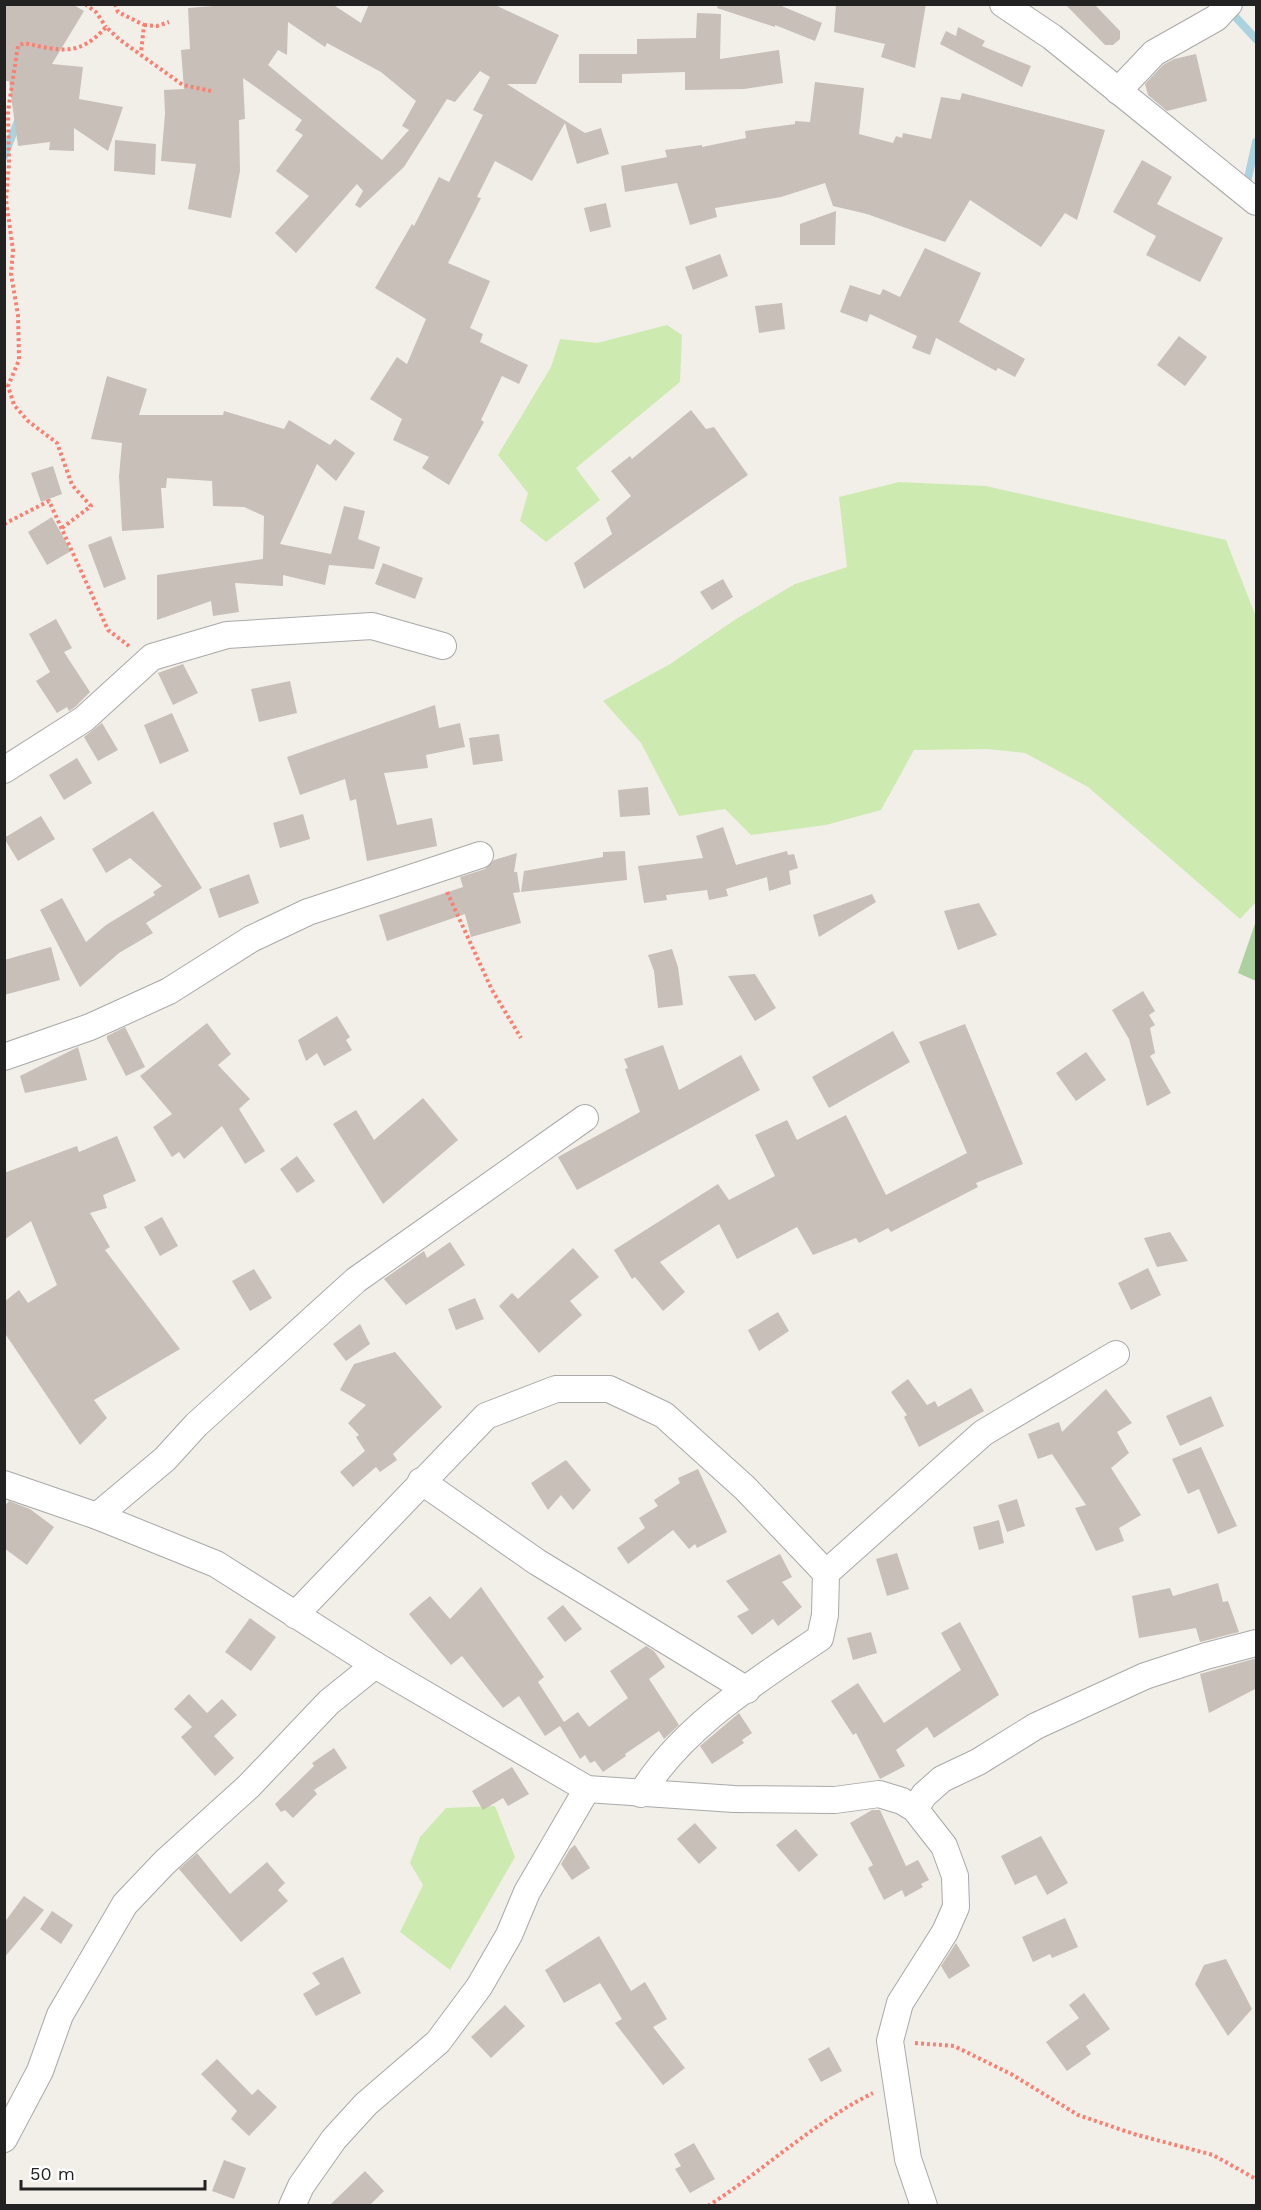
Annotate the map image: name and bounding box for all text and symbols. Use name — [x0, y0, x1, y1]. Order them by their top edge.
scale bar — [21, 2153, 206, 2191]
text: 50 m — [30, 2163, 75, 2184]

